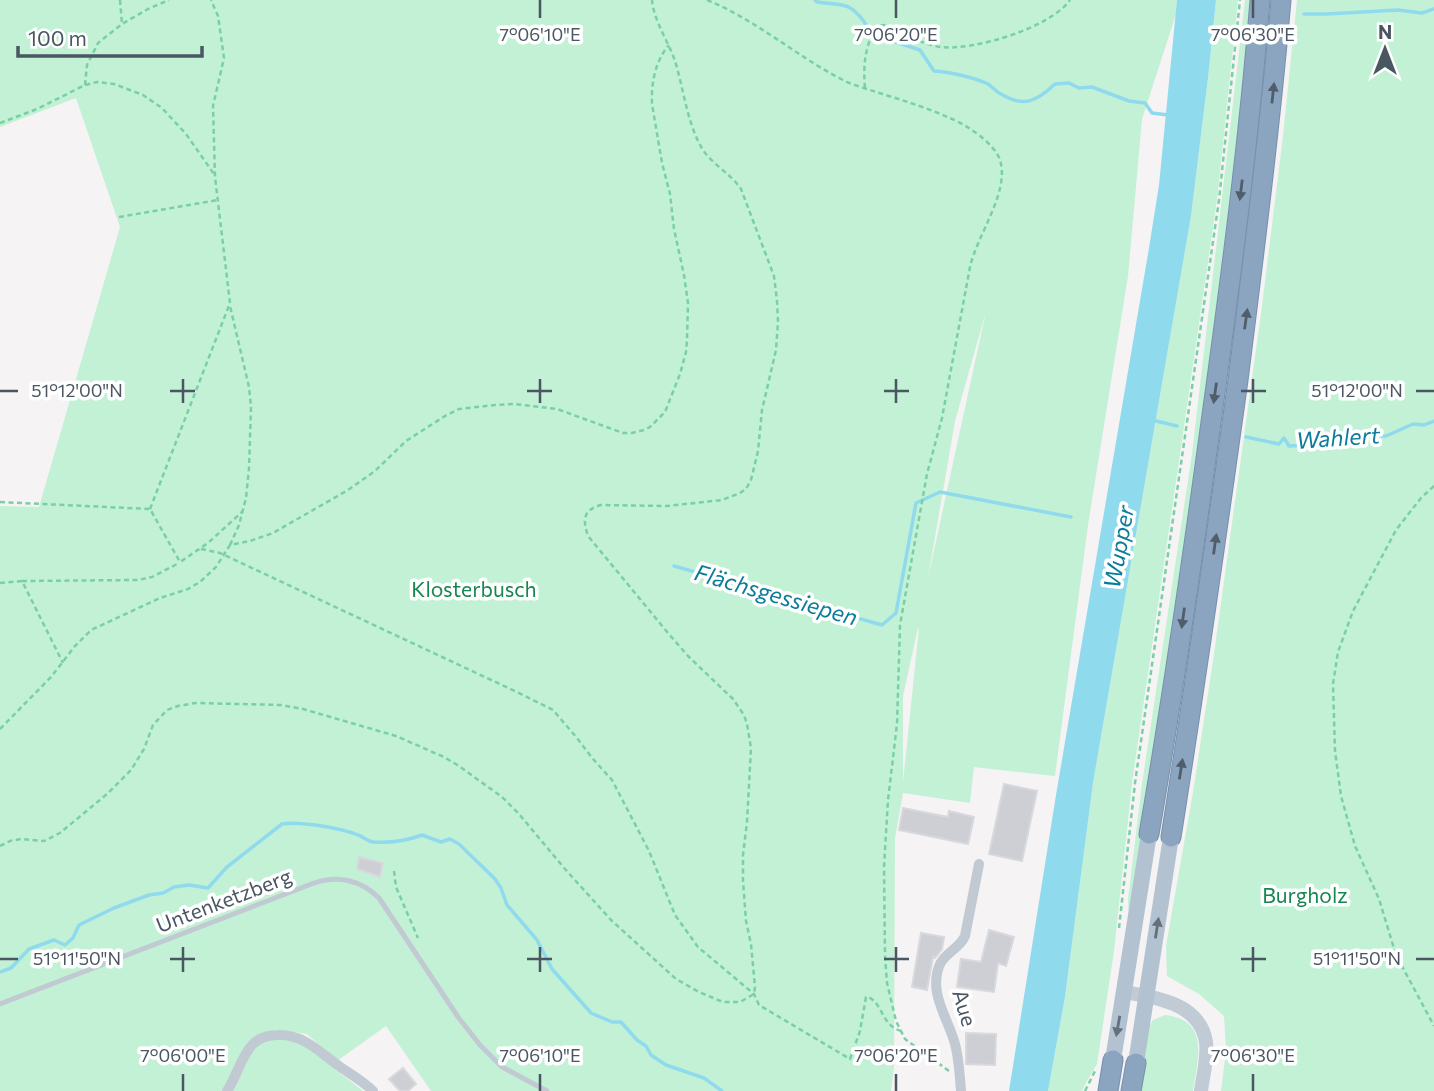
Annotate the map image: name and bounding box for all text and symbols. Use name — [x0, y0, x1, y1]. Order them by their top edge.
scale bar — [18, 14, 201, 58]
north arrow — [1350, 14, 1420, 84]
text: N — [1378, 20, 1392, 43]
text: 7°06'10"E — [499, 23, 581, 45]
text: 7°06'20"E — [854, 23, 938, 45]
text: 7°06'30"E — [1211, 23, 1295, 45]
text: 100 m — [28, 25, 87, 50]
one-way arrow — [1267, 82, 1278, 104]
one-way arrow — [1235, 179, 1246, 201]
one-way arrow — [1240, 308, 1251, 330]
text: 51°12'00"N — [31, 379, 123, 401]
text: 51°12'00"N — [1311, 379, 1403, 401]
one-way arrow — [1209, 382, 1220, 404]
water label: Wahlert — [1295, 420, 1381, 454]
water label: Wupper — [1097, 502, 1139, 590]
one-way arrow — [1210, 533, 1221, 555]
water label: Flächsgessiepen — [692, 557, 861, 631]
park label: Klosterbusch — [411, 576, 537, 601]
one-way arrow — [1178, 607, 1189, 629]
one-way arrow — [1176, 758, 1187, 780]
street label: Untenketzberg — [152, 862, 295, 937]
park label: Burgholz — [1262, 882, 1348, 907]
one-way arrow — [1152, 917, 1163, 939]
text: 51°11'50"N — [33, 947, 121, 969]
text: 51°11'50"N — [1313, 947, 1401, 969]
street label: Aue — [948, 986, 983, 1029]
one-way arrow — [1113, 1015, 1124, 1037]
text: 7°06'00"E — [140, 1044, 226, 1066]
text: 7°06'10"E — [499, 1044, 581, 1066]
text: 7°06'20"E — [854, 1044, 938, 1066]
text: 7°06'30"E — [1211, 1044, 1295, 1066]

